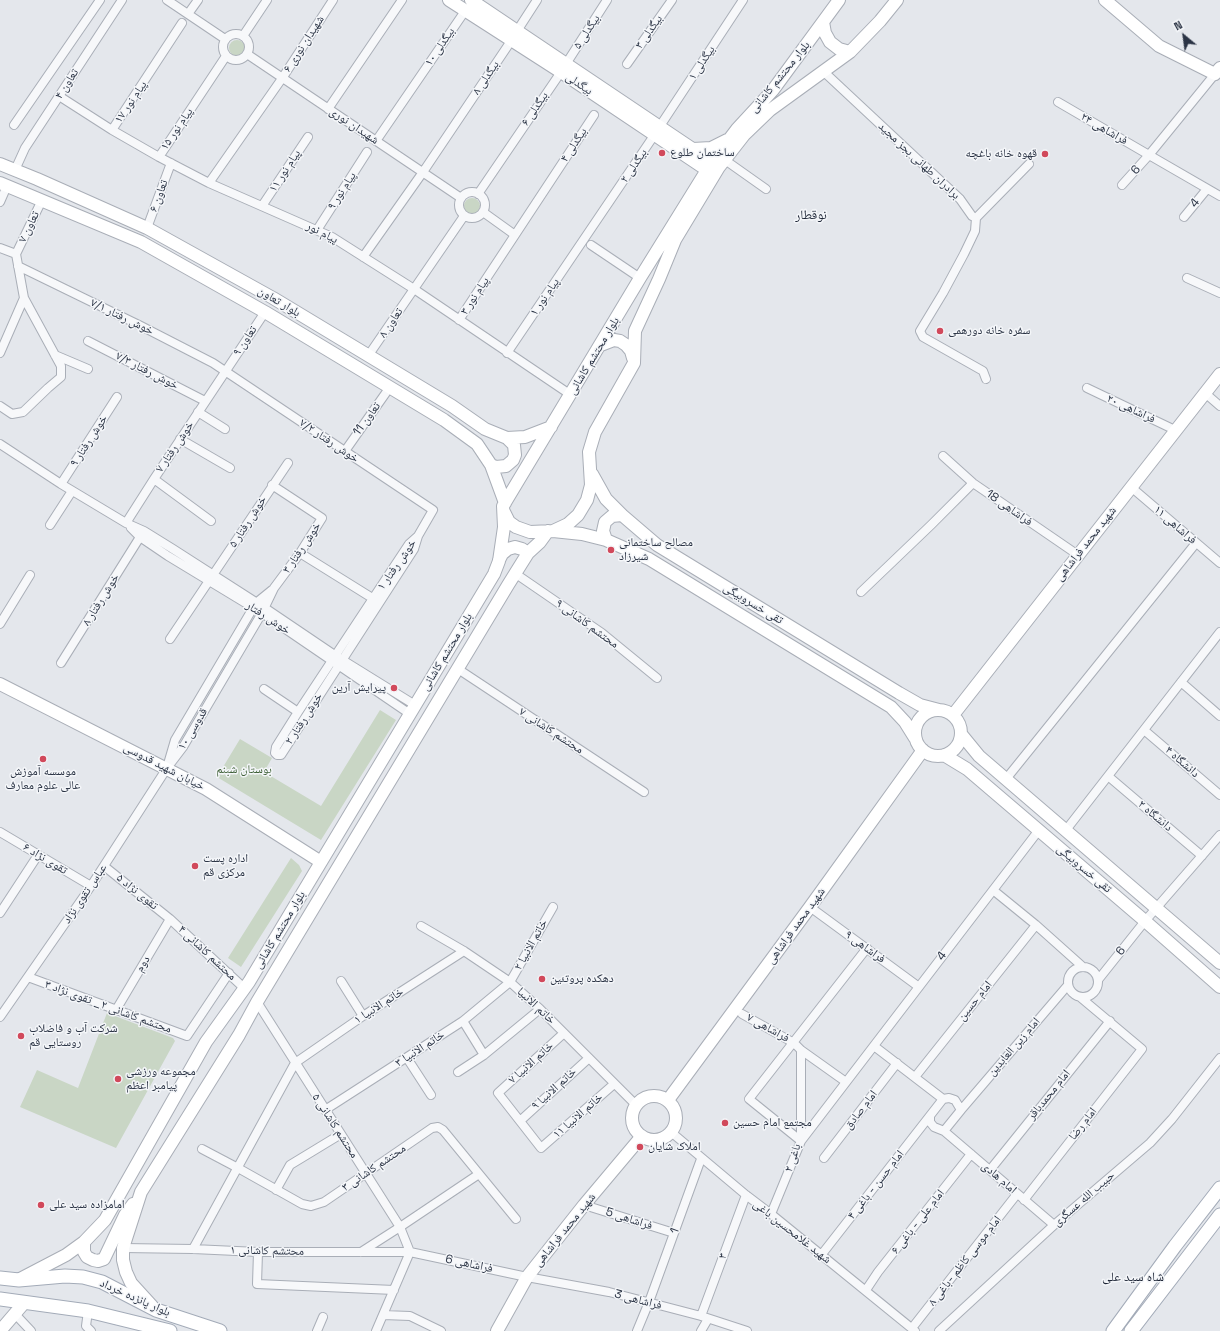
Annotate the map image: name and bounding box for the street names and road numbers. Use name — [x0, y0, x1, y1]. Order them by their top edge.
street label: بیگدلی ۵ — [571, 12, 603, 52]
street label: بیگدلی ۳ — [632, 12, 666, 52]
street label: شهیدان نوری ۶ — [280, 13, 328, 75]
street label: بیگدلی ۱۰ — [422, 25, 458, 69]
street label: بلوار محتشم کاشانی — [747, 38, 813, 116]
street label: بیگدلی ۱ — [686, 43, 718, 83]
street label: بیگدلی ۸ — [469, 58, 503, 98]
street label: تعاون ۴ — [52, 66, 82, 102]
street label: بیگدلی — [563, 70, 595, 98]
street label: پیام نور ۱۷ — [112, 78, 150, 126]
street label: بیگدلی ۶ — [518, 89, 552, 129]
street label: شهیدان نوری — [327, 104, 381, 148]
street label: پیام نور ۱۵ — [158, 105, 196, 153]
street label: فراشاهی ۲۴ — [1078, 110, 1130, 148]
street label: برادران طهانی بجز مجید — [875, 119, 963, 203]
street label: بیگدلی ۴ — [558, 125, 590, 165]
street label: بیگدلی ۲ — [617, 146, 651, 186]
street label: پیام نور ۱۱ — [266, 147, 304, 195]
street label: 6 — [1128, 162, 1144, 178]
street label: پیام نور ۹ — [324, 169, 360, 213]
street label: تعاون ۶ — [147, 178, 171, 214]
street label: 4 — [1187, 196, 1203, 210]
street label: تعاون ۷ — [15, 209, 43, 245]
street label: پیام نور — [304, 219, 340, 247]
street label: پیام نور ۳ — [457, 274, 493, 318]
street label: پیام نور ۱ — [527, 275, 563, 319]
street label: بلوار تعاون — [255, 284, 303, 320]
street label: خوش رفتار ۷/۱ — [88, 296, 156, 338]
street label: تعاون ۸ — [376, 305, 406, 341]
street label: بلوار محتشم کاشانی — [565, 315, 623, 397]
street label: تعاون ۹ — [230, 323, 260, 359]
street label: خوش رفتار ۷/۳ — [113, 349, 181, 393]
street label: فراشاهی ۲۰ — [1104, 392, 1158, 426]
street label: تعاون 11 — [350, 399, 384, 439]
street label: خوش رفتار ۹ — [67, 412, 111, 470]
street label: خوش رفتار ۷/۲ — [297, 416, 361, 466]
street label: خوش رفتار ۷ — [153, 419, 197, 475]
street label: فراشاهی 18 — [983, 487, 1035, 529]
street label: خوش رفتار ۵ — [226, 493, 270, 551]
street label: فراشاهی ۱۱ — [1151, 503, 1199, 547]
street label: شهید محمد فراشاهی — [1052, 504, 1120, 584]
street label: خوش رفتار ۳ — [280, 520, 324, 576]
street label: خوش رفتار ۱ — [374, 537, 420, 593]
street label: خوش رفتار ۸ — [79, 571, 123, 629]
street label: تقی خسروبیگی — [720, 580, 786, 628]
street label: محتشم کاشانی ۹ — [553, 596, 621, 652]
street label: خوش رفتار — [243, 598, 293, 638]
street label: بلوار محتشم کاشانی — [418, 611, 476, 693]
street label: خوش رفتار ۲ — [282, 690, 326, 748]
street label: قدوسی ۱۰ — [175, 705, 211, 753]
street label: محتشم کاشانی ۷ — [516, 705, 586, 757]
street label: خیابان شهید قدوسی — [121, 740, 207, 794]
street label: دانشگاه ۴ — [1162, 743, 1202, 781]
street label: دانشگاه ۲ — [1135, 797, 1175, 835]
street label: تقوی نژاد ۶ — [20, 840, 70, 878]
street label: تقی خسروبیگی — [1054, 842, 1114, 896]
street label: عباس تقوی نژاد — [60, 862, 110, 926]
street label: تقوی نژاد ۵ — [113, 871, 161, 913]
street label: شهید محمد فراشاهی — [763, 885, 829, 967]
street label: بلوار محتشم کاشانی — [251, 889, 309, 971]
street label: خاتم الانبیا ۲ — [511, 917, 551, 973]
street label: محتشم کاشانی ۴ — [175, 922, 239, 984]
street label: فراشاهی ۹ — [842, 928, 888, 966]
street label: 6 — [1113, 944, 1129, 958]
street label: 4 — [934, 949, 950, 963]
street label: دوم — [133, 953, 153, 975]
street label: محتشم کاشانی ۲_ تقوی نژاد ۳ — [43, 977, 173, 1037]
street label: امام حسین — [955, 978, 995, 1024]
street label: خاتم الانبیا ۱ — [352, 985, 406, 1027]
street label: خاتم الانبیا — [514, 985, 558, 1027]
street label: فراشاهی ۷ — [744, 1010, 792, 1046]
street label: امام زین العابدین — [985, 1015, 1043, 1079]
street label: خاتم الانبیا ۳ — [393, 1028, 447, 1070]
street label: خاتم الانبیا ۷ — [505, 1039, 557, 1087]
street label: خاتم الانبیا ۹ — [528, 1065, 580, 1113]
street label: امام محمدباقر — [1024, 1067, 1074, 1123]
street label: امام صادق — [841, 1088, 881, 1132]
street label: خاتم الانبیا ۱۱ — [550, 1090, 606, 1142]
street label: محتشم کاشانی ۵ — [309, 1091, 361, 1161]
street label: امام رضا — [1066, 1105, 1100, 1143]
street label: محتشم کاشانی ۳ — [339, 1141, 409, 1195]
street label: باغی ۲ — [782, 1142, 804, 1174]
street label: امام حسن - باغی ۴ — [845, 1148, 907, 1222]
street label: امام هادی — [978, 1159, 1020, 1197]
street label: حبیب الله عسگری — [1050, 1168, 1118, 1230]
street label: امام علی - باغی ۶ — [888, 1187, 948, 1257]
street label: شهید محمد فراشاهی — [531, 1190, 599, 1270]
street label: شهید غلامحسین باغی — [750, 1197, 834, 1267]
street label: فراشاهی 5 — [604, 1205, 654, 1233]
street label: امام موسی کاظم -باغی ۸ — [925, 1213, 1005, 1309]
street label: 1 — [667, 1226, 683, 1236]
street label: محتشم کاشانی ۱ — [230, 1243, 304, 1259]
street label: ۳ — [715, 1251, 731, 1261]
street label: فراشاهی 6 — [444, 1252, 494, 1276]
street label: بلوار پانزده خرداد — [97, 1276, 173, 1320]
street label: فراشاهی 3 — [613, 1287, 663, 1313]

